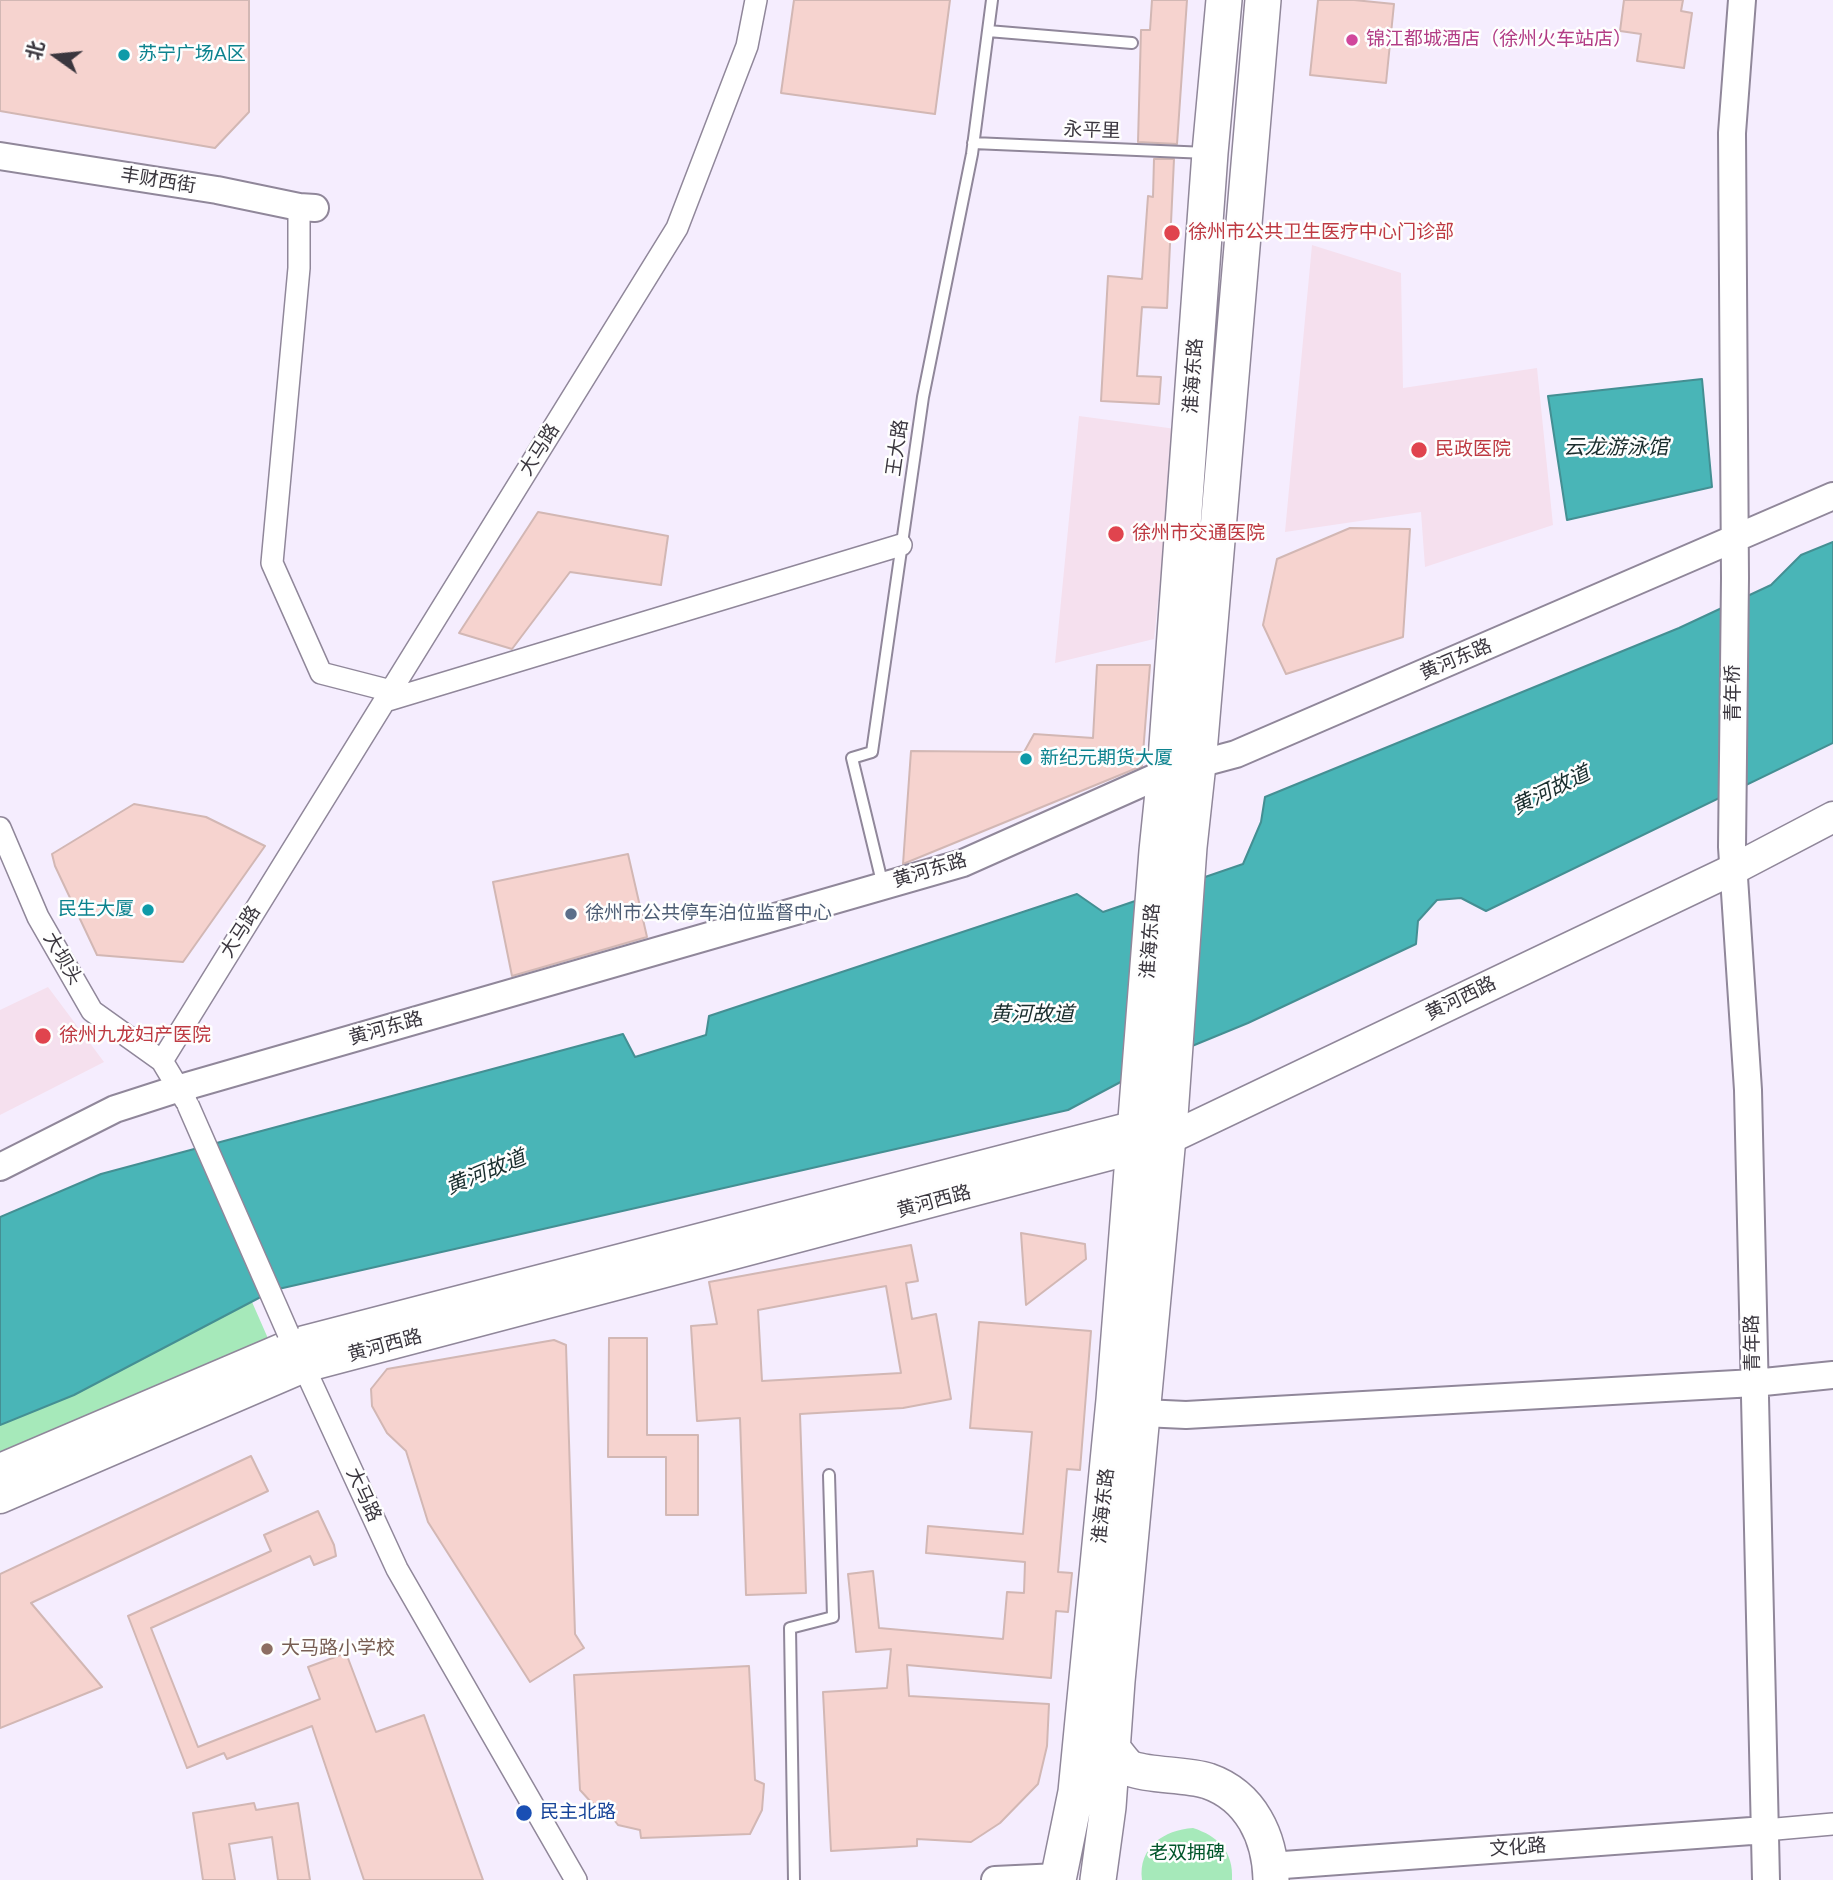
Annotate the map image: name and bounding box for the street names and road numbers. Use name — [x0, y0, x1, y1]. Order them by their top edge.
street label: 永平里 — [1063, 119, 1121, 143]
street label: 丰财西街 — [119, 164, 197, 198]
street label: 淮海东路 — [1180, 337, 1208, 415]
street label: 王大路 — [883, 418, 913, 478]
street label: 大马路 — [515, 420, 565, 480]
street label: 黄河东路 — [1417, 635, 1495, 685]
street label: 青年桥 — [1723, 665, 1745, 721]
street label: 黄河东路 — [890, 849, 970, 893]
street label: 大马路 — [216, 902, 266, 962]
street label: 淮海东路 — [1137, 902, 1165, 980]
street label: 大坝头 — [38, 929, 86, 989]
street label: 黄河西路 — [1422, 972, 1500, 1026]
street label: 黄河东路 — [346, 1008, 426, 1050]
street label: 黄河西路 — [894, 1181, 974, 1223]
street label: 青年路 — [1741, 1314, 1765, 1372]
street label: 黄河西路 — [345, 1325, 425, 1367]
street label: 大马路 — [341, 1464, 385, 1526]
street label: 淮海东路 — [1089, 1467, 1119, 1545]
street label: 文化路 — [1489, 1835, 1547, 1861]

